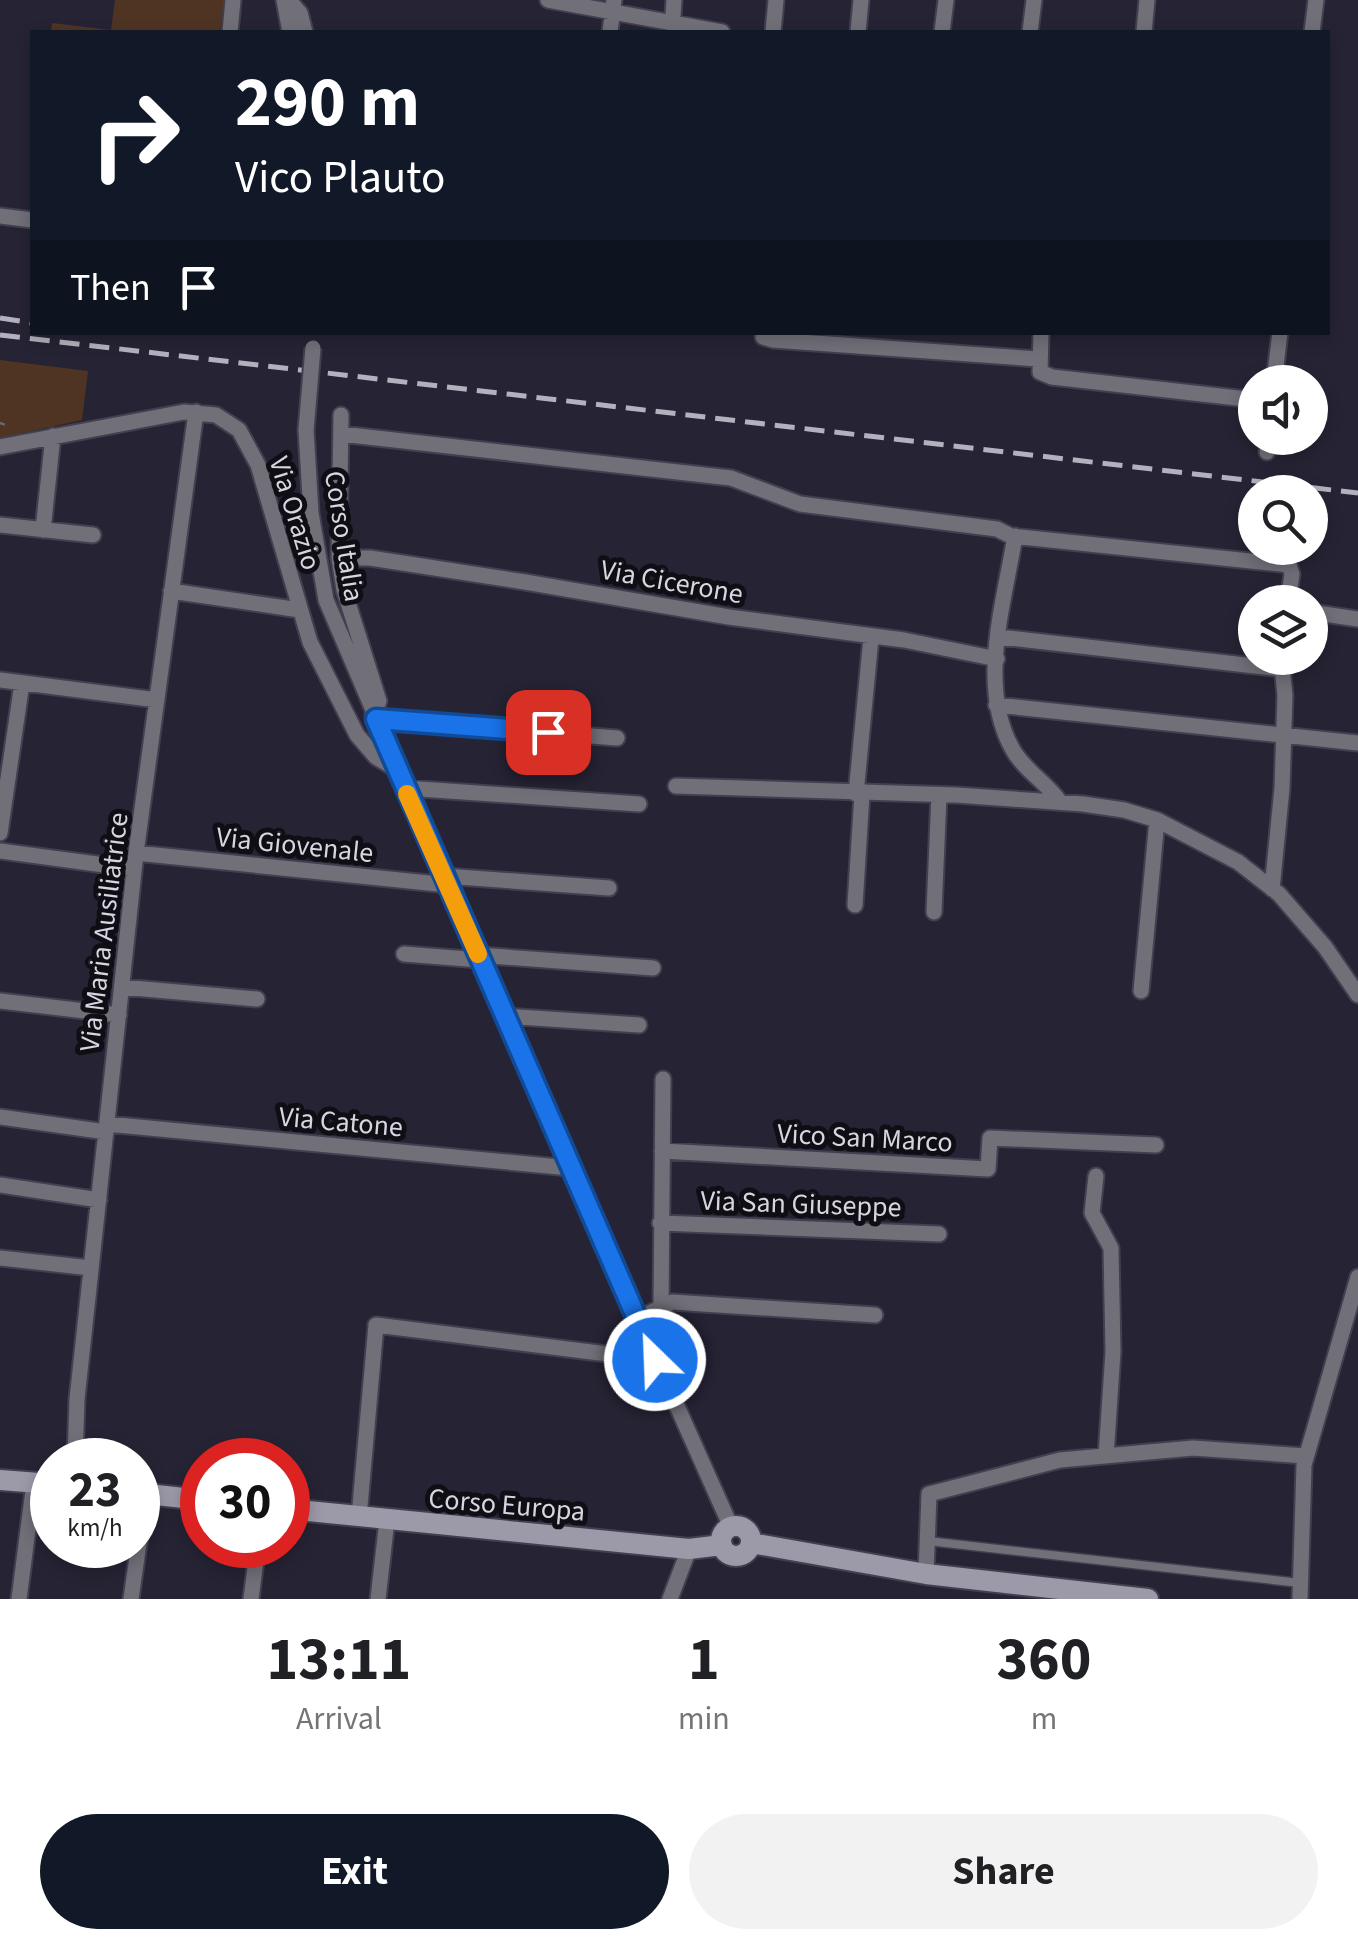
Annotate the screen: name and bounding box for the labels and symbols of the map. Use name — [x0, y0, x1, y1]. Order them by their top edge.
street label: Via Orazio — [259, 452, 331, 575]
street label: Corso Italia — [314, 468, 374, 604]
street label: Via Cicerone — [598, 550, 746, 614]
pin — [506, 690, 591, 775]
street label: Via Maria Ausiliatrice — [69, 810, 139, 1054]
street label: Via Giovenale — [214, 817, 375, 873]
street label: Via Catone — [277, 1097, 405, 1147]
street label: Vico San Marco — [776, 1113, 954, 1163]
street label: Via San Giuseppe — [700, 1181, 902, 1227]
position arrow — [603, 1308, 707, 1412]
speed limit sign: 30 — [180, 1438, 310, 1568]
street label: Corso Europa — [427, 1478, 587, 1532]

